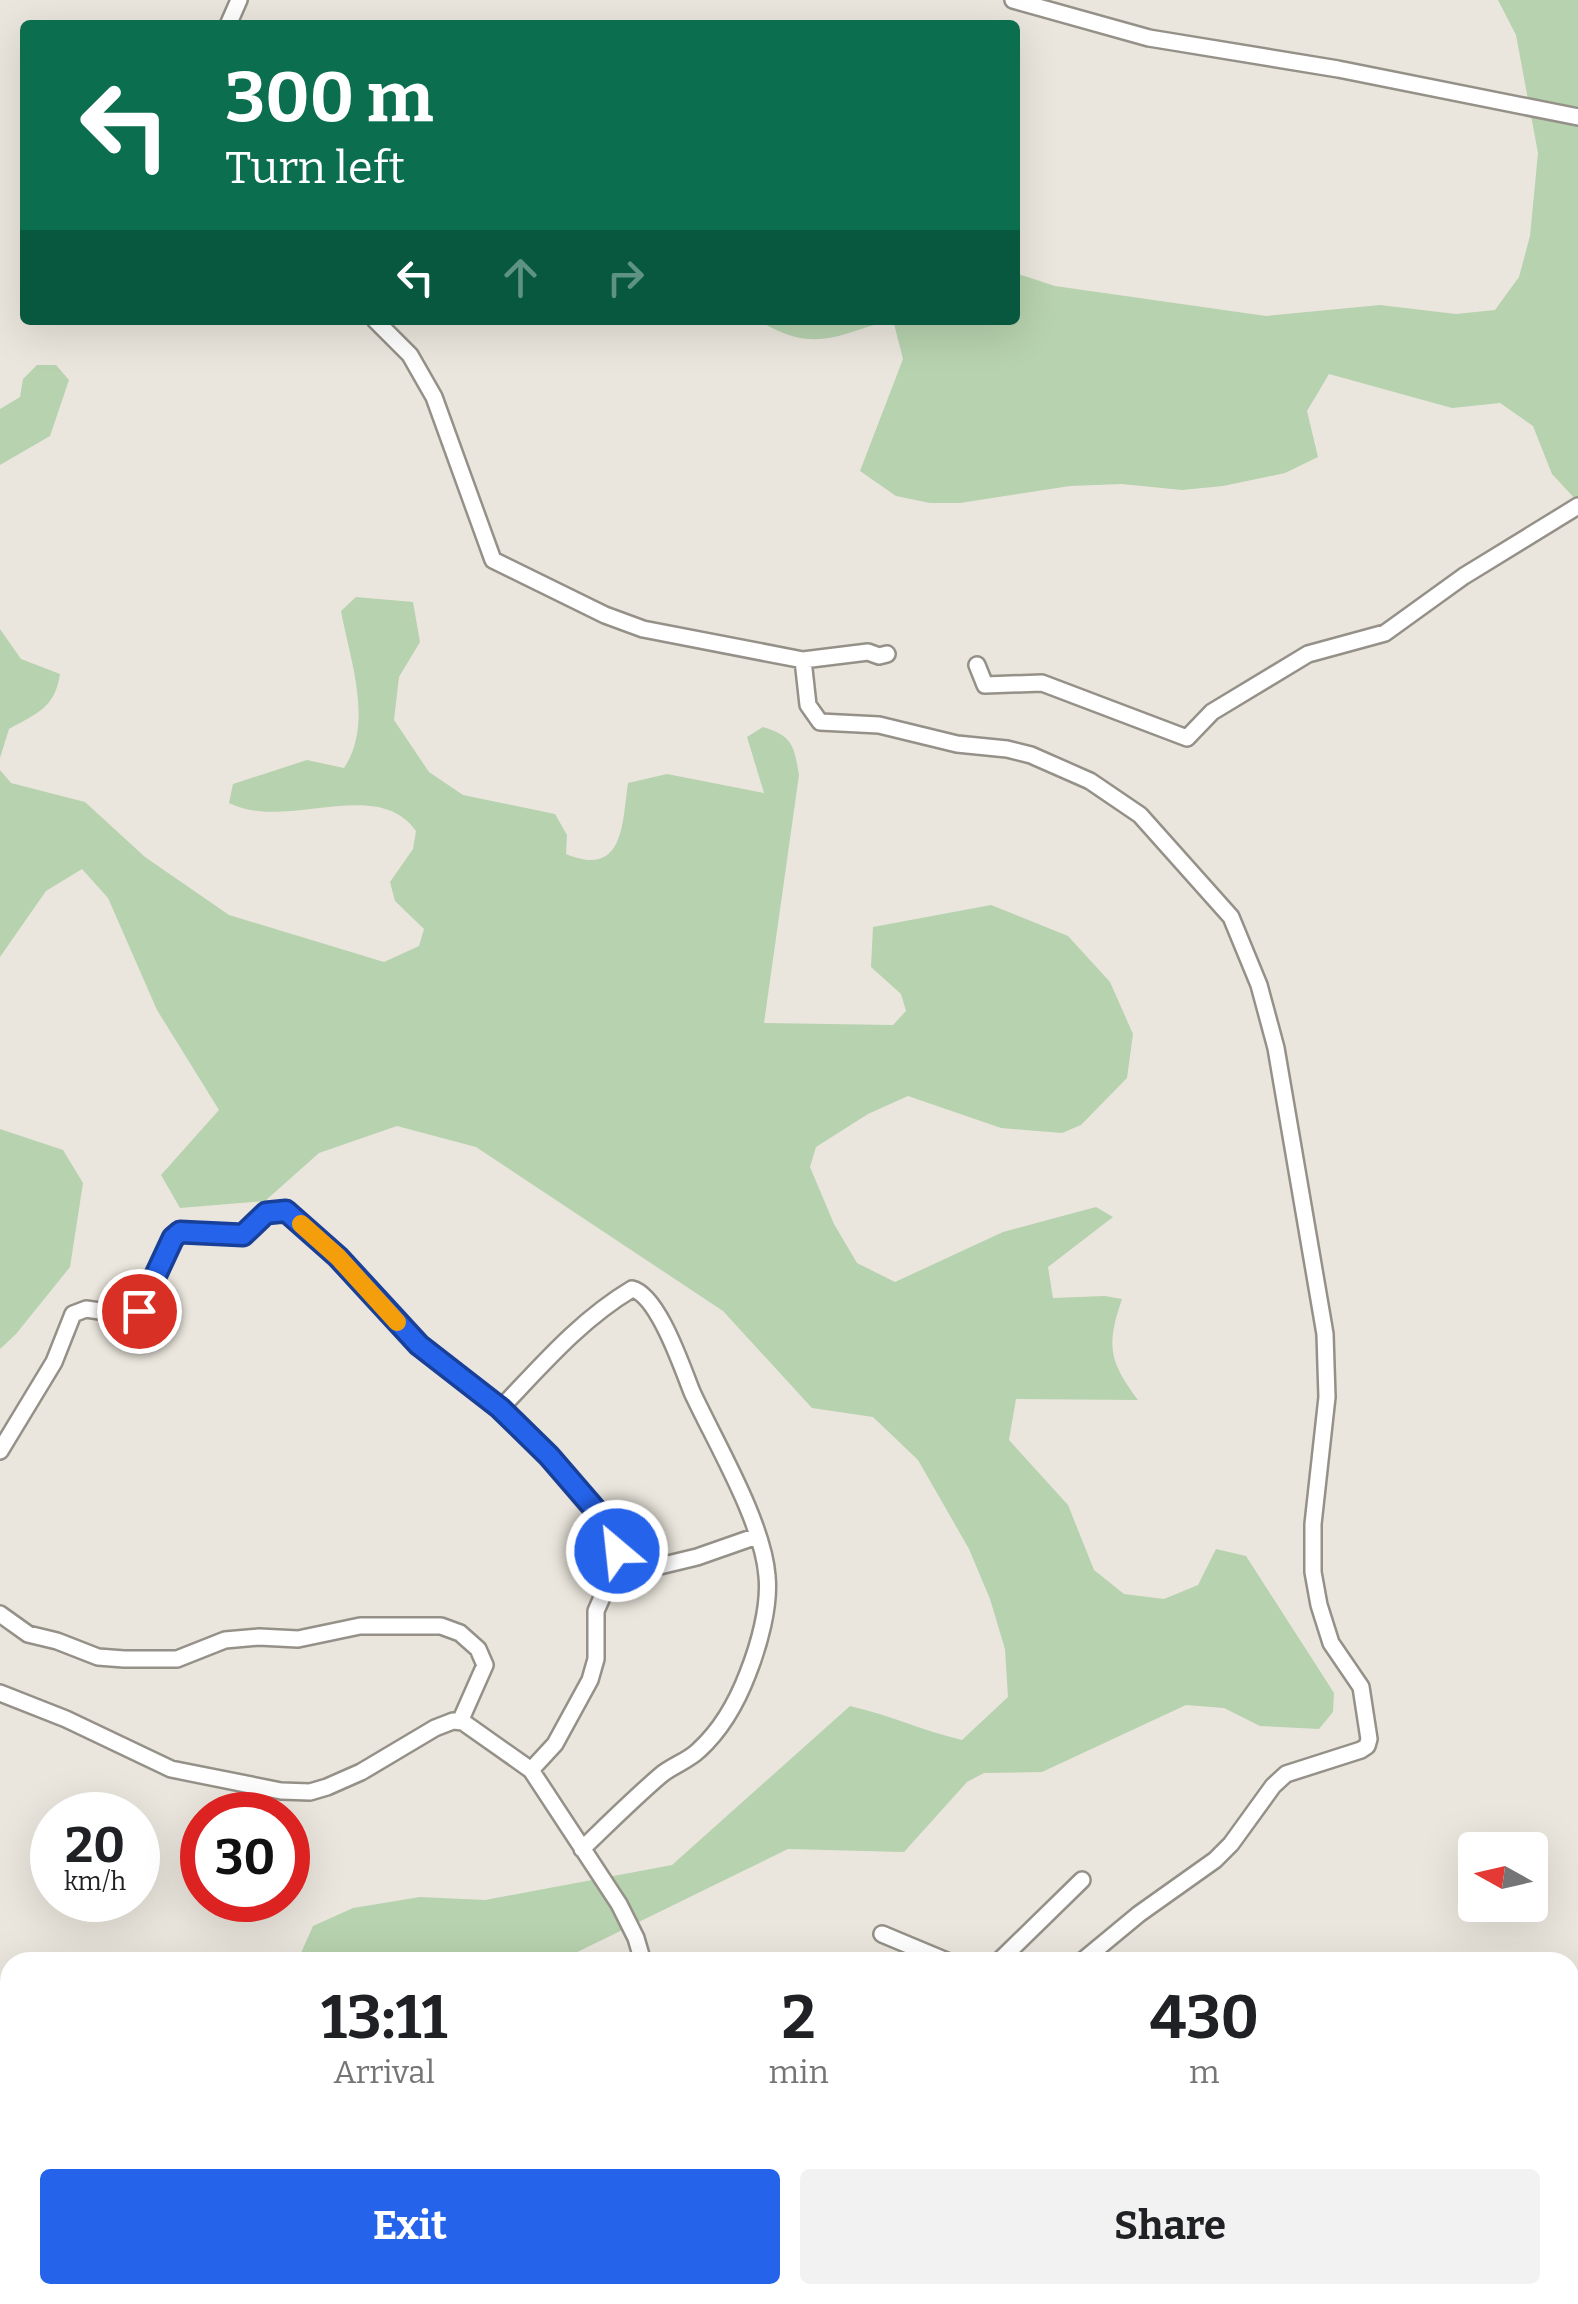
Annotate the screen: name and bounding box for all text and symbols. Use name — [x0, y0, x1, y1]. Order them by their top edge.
text: 300 m — [225, 56, 434, 140]
icon: left — [60, 60, 190, 190]
text: Turn left — [225, 141, 405, 195]
icon: left — [388, 250, 443, 305]
icon: ahead — [493, 250, 548, 305]
icon: right — [598, 250, 653, 305]
pin — [97, 1269, 182, 1354]
icon: arrive — [112, 1284, 167, 1339]
position arrow — [565, 1499, 669, 1603]
speed limit sign: 30 — [180, 1792, 310, 1922]
text: 20 — [65, 1815, 125, 1875]
north arrow — [1458, 1832, 1548, 1922]
map controls — [1458, 1832, 1548, 1922]
text: km/h — [64, 1867, 126, 1897]
text: 13:11 — [321, 1982, 447, 2054]
text: 2 — [782, 1982, 815, 2054]
text: 430 — [1150, 1982, 1259, 2054]
text: Arrival — [333, 2053, 435, 2091]
text: min — [768, 2053, 829, 2091]
text: m — [1189, 2053, 1220, 2091]
button: Exit — [40, 2169, 780, 2284]
button: Share — [800, 2169, 1540, 2284]

